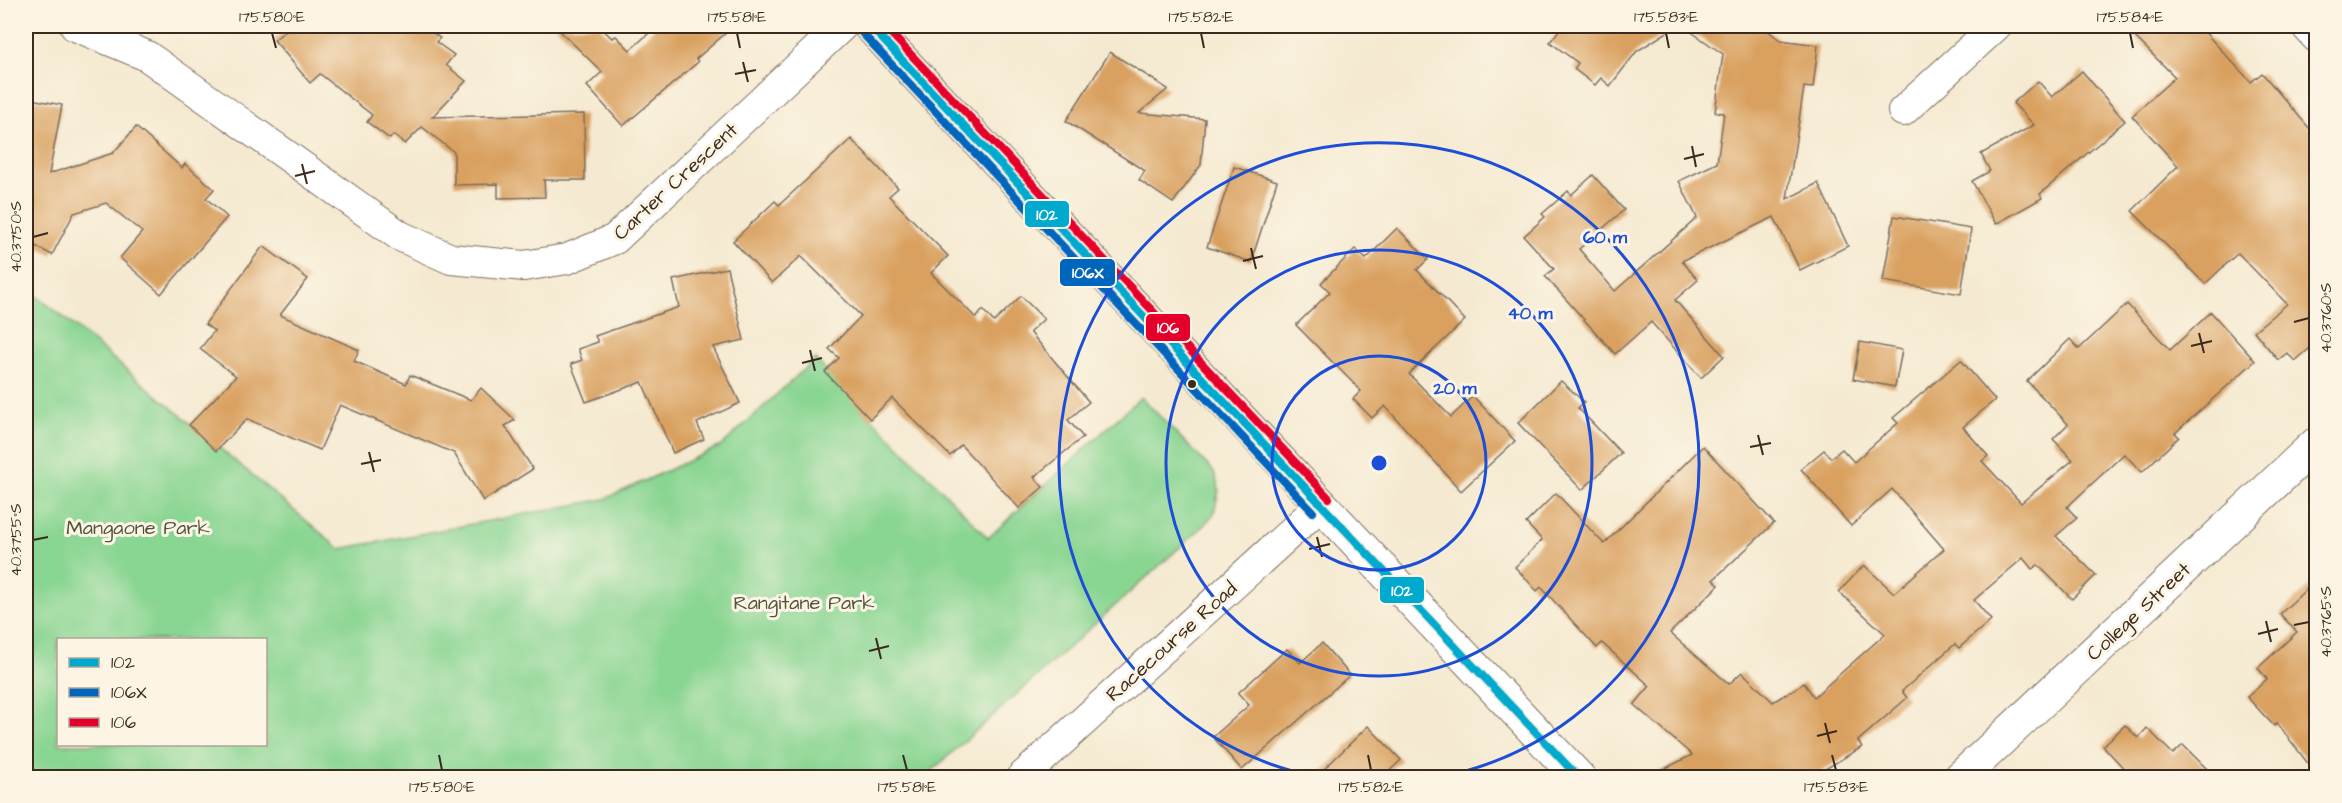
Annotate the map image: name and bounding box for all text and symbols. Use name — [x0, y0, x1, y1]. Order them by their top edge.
text: 175.580°E — [239, 7, 305, 28]
text: 175.581°E — [708, 7, 766, 28]
text: 175.582°E — [1169, 7, 1234, 28]
text: 175.583°E — [1634, 7, 1698, 28]
text: 175.584°E — [2097, 7, 2163, 28]
street label: Carter Crescent — [607, 117, 744, 247]
line badge: 102 — [1024, 200, 1070, 228]
text: 40.3750°S — [6, 201, 27, 273]
text: 102 — [1036, 204, 1058, 226]
text: 60 m — [1583, 225, 1628, 250]
line badge: 106X — [1059, 258, 1116, 287]
text: 106X — [1072, 262, 1104, 284]
text: 40.3760°S — [2316, 282, 2337, 353]
text: 40 m — [1508, 301, 1553, 326]
line badge: 106 — [1145, 313, 1191, 342]
text: 106 — [1157, 317, 1179, 339]
text: 20 m — [1433, 376, 1477, 401]
unlabelled marker — [1186, 378, 1198, 390]
centre of rings — [1369, 453, 1389, 473]
text: 40.3755°S — [6, 503, 27, 576]
park label: Mangaone Park — [66, 514, 210, 543]
street label: College Street — [2080, 556, 2198, 668]
street label: Racecourse Road — [1100, 575, 1243, 708]
line badge: 102 — [1379, 576, 1425, 604]
text: 102 — [1391, 580, 1413, 602]
text: 40.3765°S — [2316, 586, 2337, 658]
park label: Rangitane Park — [733, 589, 875, 618]
legend — [57, 638, 267, 746]
text: 102 — [111, 650, 136, 675]
text: 106X — [111, 680, 147, 705]
text: 106 — [111, 710, 136, 735]
text: 175.580°E — [409, 777, 475, 798]
text: 175.581°E — [878, 777, 936, 798]
text: 175.582°E — [1339, 777, 1404, 798]
text: 175.583°E — [1804, 777, 1868, 798]

